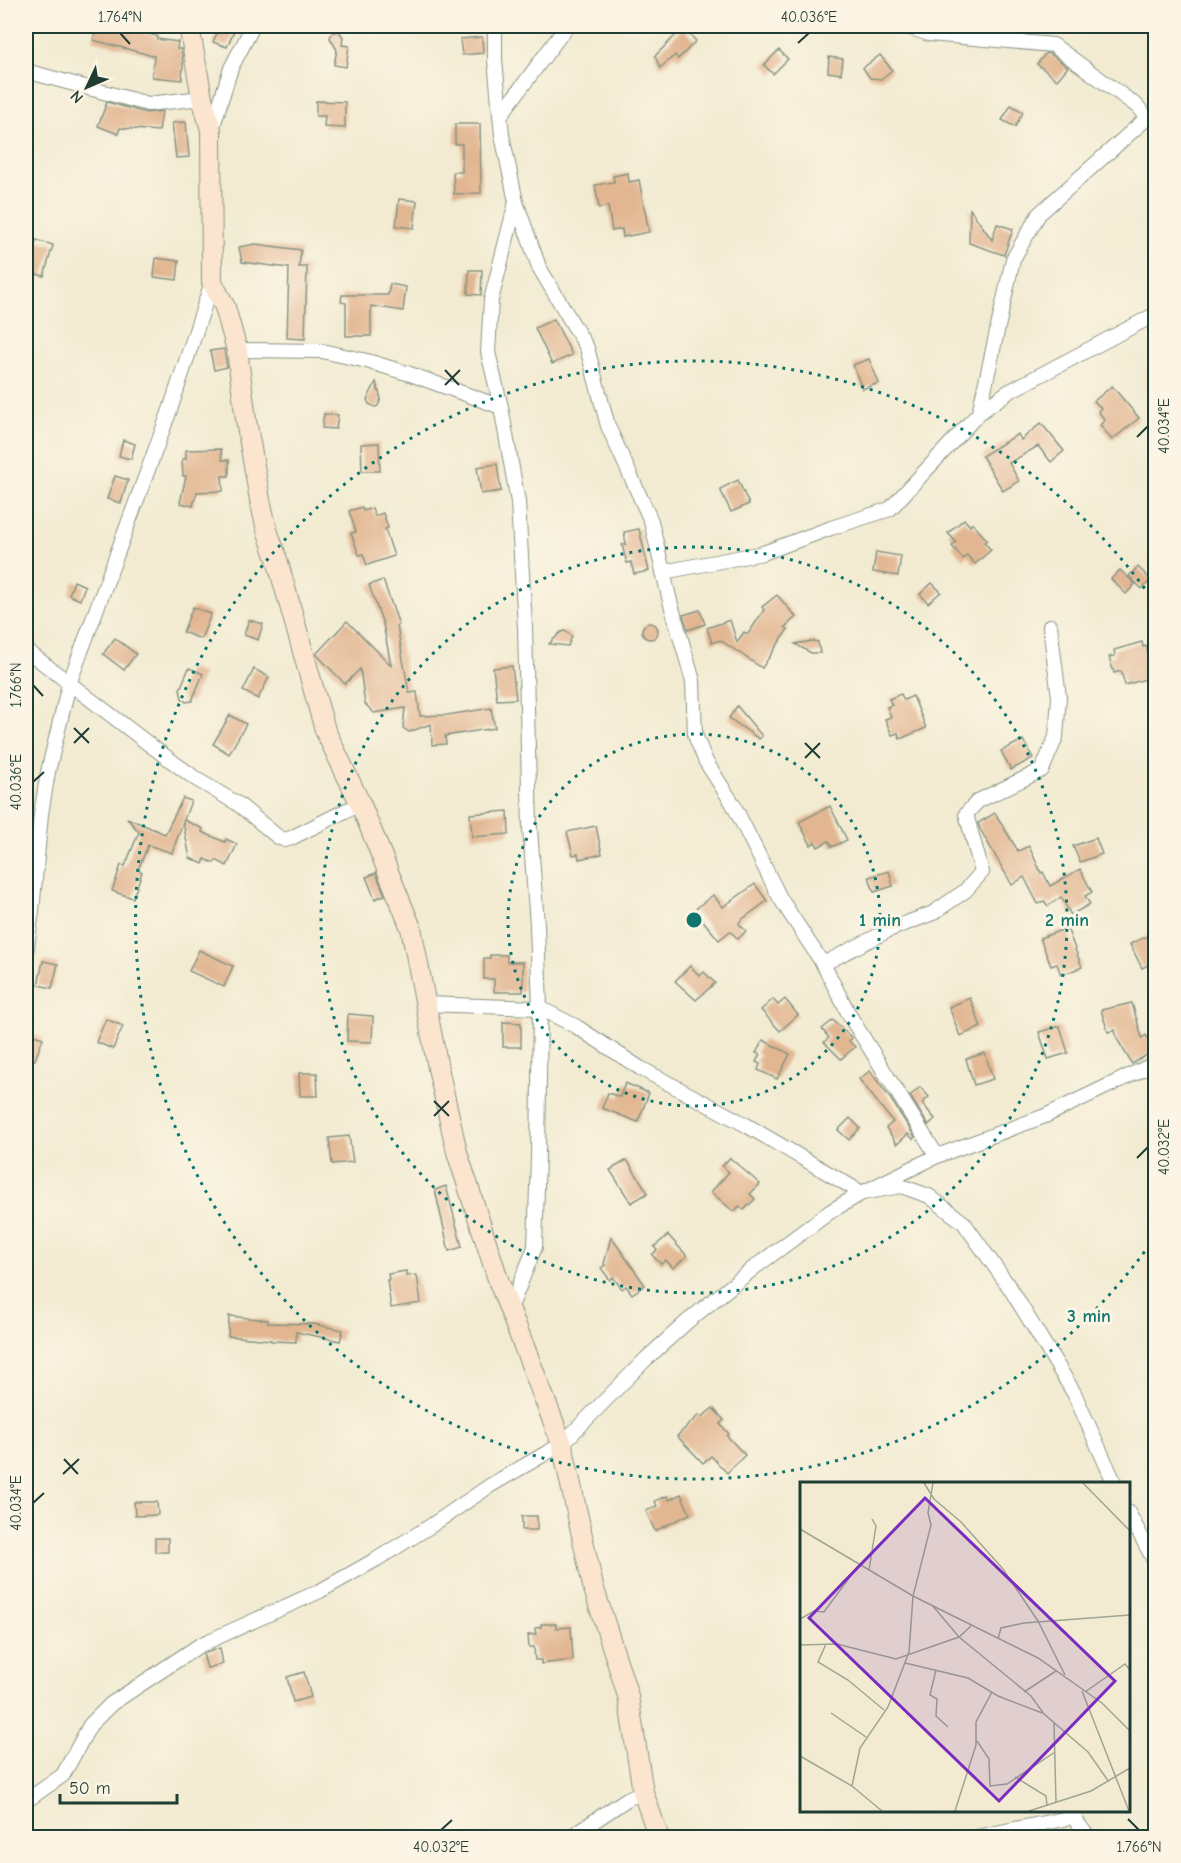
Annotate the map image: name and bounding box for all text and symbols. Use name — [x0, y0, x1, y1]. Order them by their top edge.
text: 1.764°N — [98, 8, 142, 26]
text: 40.036°E — [781, 8, 837, 26]
north arrow — [57, 57, 117, 117]
text: N — [67, 87, 87, 107]
text: 40.034°E — [1155, 398, 1173, 454]
text: 1.766°N — [7, 662, 25, 708]
text: 40.036°E — [7, 754, 25, 810]
centre of rings — [684, 910, 704, 930]
text: 1 min — [859, 910, 901, 931]
text: 2 min — [1045, 910, 1089, 931]
text: 40.032°E — [1155, 1119, 1173, 1175]
text: 3 min — [1067, 1306, 1111, 1327]
text: 40.034°E — [7, 1475, 25, 1531]
inset map — [800, 1482, 1130, 1812]
scale bar — [60, 1767, 177, 1805]
text: 50 m — [69, 1778, 111, 1799]
text: 40.032°E — [413, 1838, 469, 1856]
text: 1.766°N — [1116, 1838, 1162, 1856]

